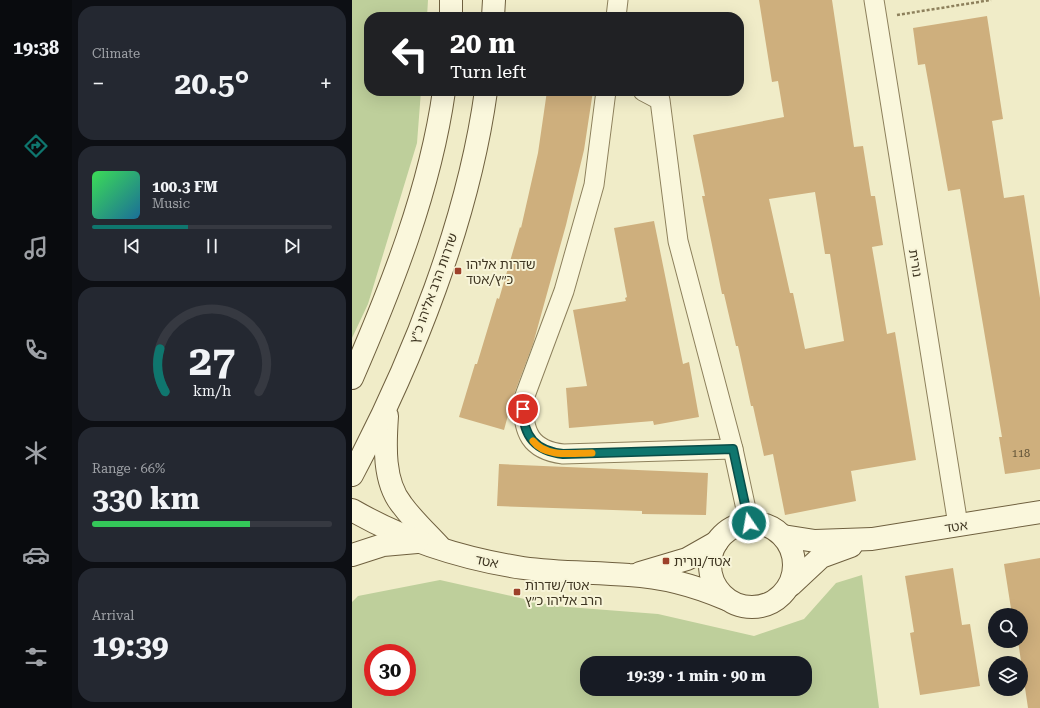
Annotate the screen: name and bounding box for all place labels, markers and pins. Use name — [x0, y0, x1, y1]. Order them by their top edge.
place label: שדרות אליהו כ״ץ/אטד — [466, 257, 536, 287]
marker: שדרות אליהו כ״ץ/אטד — [453, 266, 463, 276]
pin — [506, 392, 540, 426]
place label: אטד/נורית — [674, 554, 731, 569]
marker: אטד/נורית — [661, 556, 671, 566]
place label: אטד/שדרות הרב אליהו כ״ץ — [525, 578, 602, 608]
marker: אטד/שדרות הרב אליהו כ״ץ — [512, 587, 522, 597]

